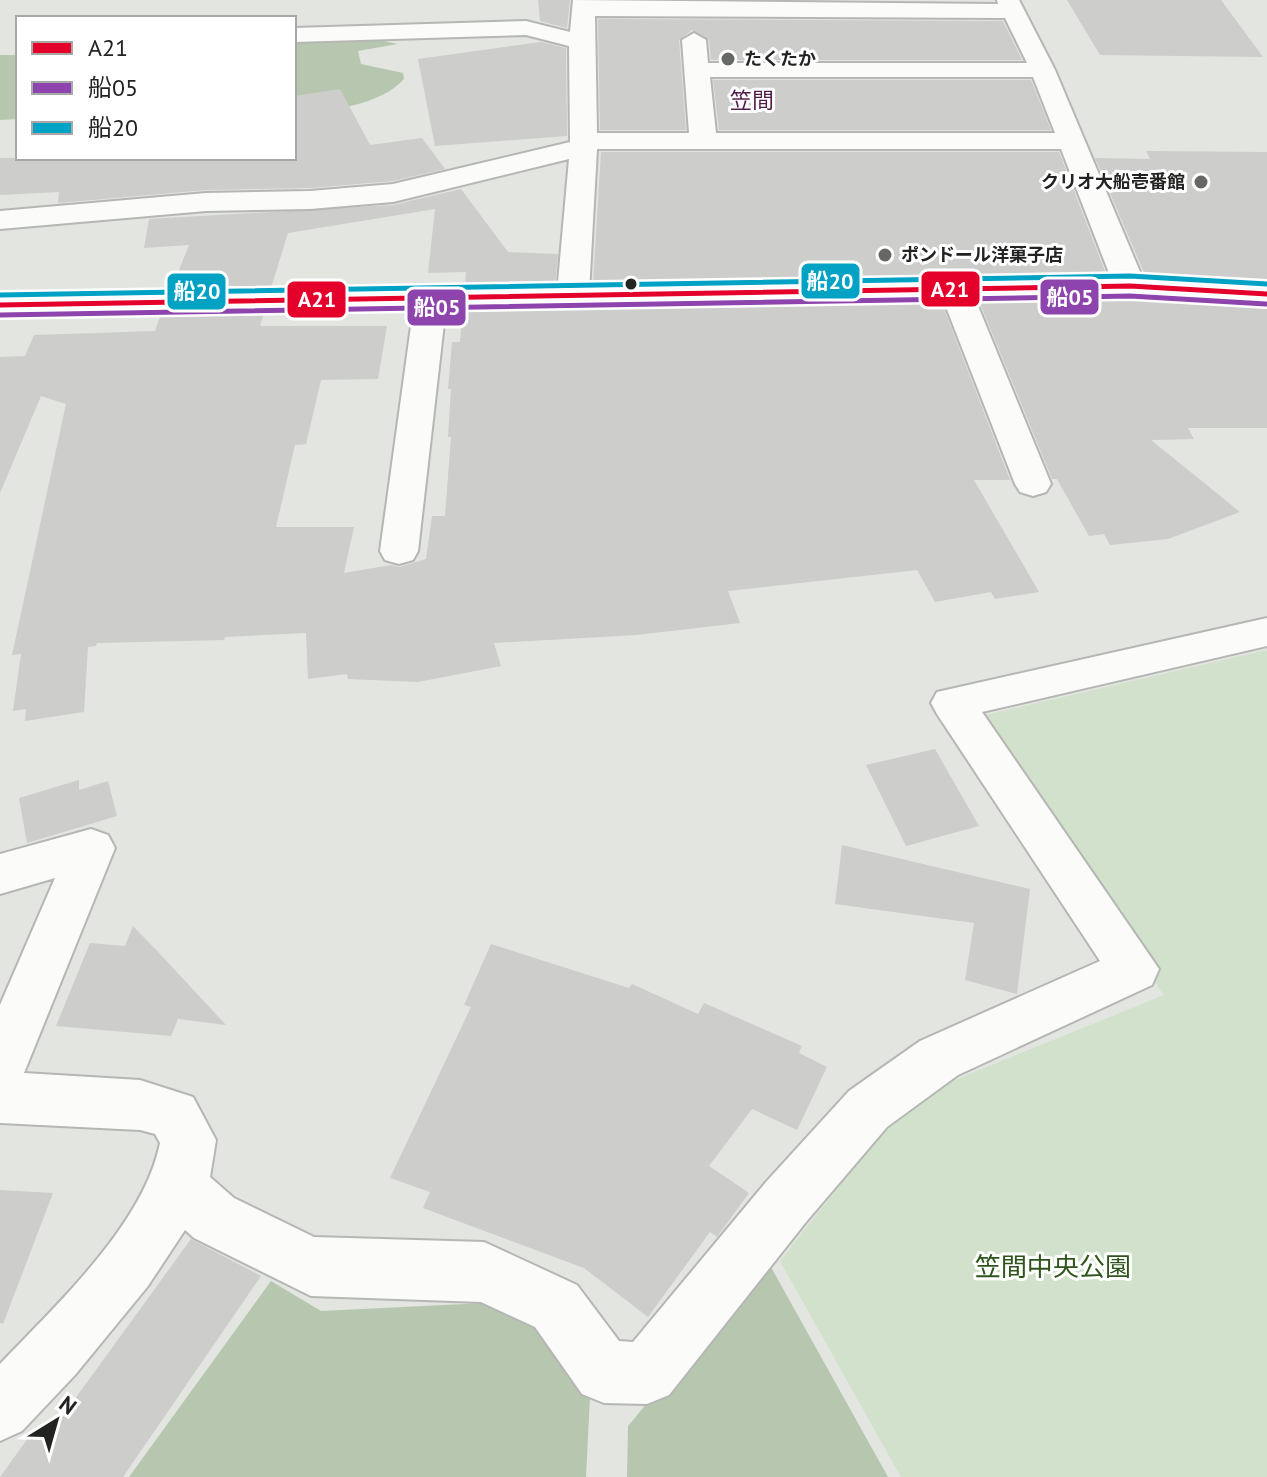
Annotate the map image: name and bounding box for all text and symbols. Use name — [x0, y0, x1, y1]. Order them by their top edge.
legend — [16, 16, 296, 160]
text: A21 — [88, 32, 128, 63]
place label: たくたか — [744, 47, 816, 70]
marker: たくたか — [719, 50, 737, 68]
text: 船05 — [88, 72, 138, 103]
district label: 笠間 — [730, 86, 774, 114]
text: 船20 — [88, 112, 138, 143]
place label: クリオ大船壱番館 — [1041, 170, 1185, 193]
marker: クリオ大船壱番館 — [1192, 173, 1210, 191]
place label: ポンドール洋菓子店 — [901, 243, 1063, 266]
marker: ポンドール洋菓子店 — [876, 246, 894, 264]
line badge: 船20 — [800, 262, 861, 300]
text: 船20 — [807, 267, 853, 295]
line badge: A21 — [920, 270, 981, 308]
line badge: 船20 — [166, 272, 227, 311]
text: A21 — [931, 275, 969, 303]
unlabelled marker — [623, 276, 639, 292]
text: 船20 — [174, 277, 220, 305]
line badge: 船05 — [1039, 278, 1100, 316]
line badge: A21 — [286, 280, 347, 319]
text: 船05 — [1047, 283, 1093, 311]
text: A21 — [298, 285, 336, 313]
line badge: 船05 — [406, 288, 467, 327]
text: 船05 — [414, 293, 460, 321]
park label: 笠間中央公園 — [975, 1250, 1131, 1283]
north arrow — [16, 1381, 96, 1461]
text: N — [54, 1389, 82, 1421]

